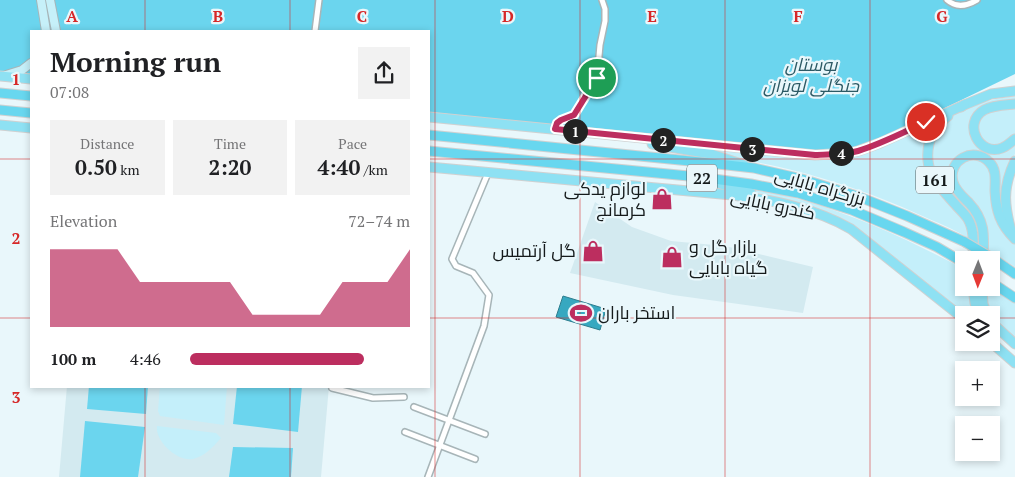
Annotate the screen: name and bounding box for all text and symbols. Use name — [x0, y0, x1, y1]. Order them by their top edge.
text: A — [66, 5, 78, 27]
text: B — [213, 5, 223, 27]
text: C — [357, 5, 367, 27]
text: D — [502, 5, 514, 27]
text: E — [647, 5, 657, 27]
text: F — [793, 5, 803, 27]
text: G — [936, 5, 948, 27]
text: Morning run — [50, 43, 221, 80]
button: share — [358, 47, 410, 99]
park label: بوستان جنگلی لویزان — [763, 52, 860, 97]
pin — [576, 57, 618, 99]
icon: arrive — [583, 64, 611, 92]
text: 1 — [11, 68, 21, 90]
text: 07:08 — [50, 81, 89, 103]
pin — [905, 101, 947, 143]
icon: check — [912, 108, 940, 136]
pin: 1 — [562, 118, 588, 144]
text: 1 — [572, 122, 579, 141]
pin: 2 — [650, 128, 676, 152]
text: 2 — [660, 131, 667, 150]
text: Distance — [80, 134, 134, 153]
text: Time — [214, 134, 246, 153]
text: Pace — [338, 134, 367, 153]
pin: 3 — [740, 136, 764, 162]
text: 3 — [749, 140, 756, 159]
pin: 4 — [828, 140, 854, 166]
text: 4 — [838, 144, 845, 163]
text: 0.50 — [75, 153, 117, 181]
text: 2:20 — [209, 153, 251, 181]
text: 4:40 — [317, 153, 360, 181]
text: km — [117, 160, 140, 179]
text: /km — [360, 160, 388, 179]
street label: بزرگراه بابایی — [772, 162, 868, 210]
road number: 22 — [687, 164, 717, 192]
road number: 161 — [916, 166, 954, 194]
place label: لوازم یدکی کرمانج — [564, 176, 646, 222]
street label: کندرو بابایی — [729, 183, 818, 225]
shop icon: لوازم یدکی کرمانج — [649, 186, 675, 212]
text: Elevation — [50, 210, 117, 232]
text: 72–74 m — [348, 210, 410, 232]
text: 2 — [11, 227, 21, 249]
place label: بازار گل و گیاه بابایی — [689, 234, 768, 279]
place label: گل آرتمیس — [493, 238, 576, 262]
shop icon: گل آرتمیس — [580, 238, 606, 264]
shop icon: بازار گل و گیاه بابایی — [659, 244, 685, 270]
north arrow — [955, 251, 1000, 296]
map controls — [955, 251, 1000, 461]
sports icon: استخر باران — [568, 300, 594, 326]
place label: استخر باران — [598, 300, 675, 324]
button: layers — [955, 306, 1000, 351]
text: 100 m — [50, 348, 96, 370]
text: 4:46 — [130, 348, 161, 370]
button: + — [955, 361, 1000, 406]
text: 3 — [11, 386, 21, 408]
button: − — [955, 416, 1000, 461]

